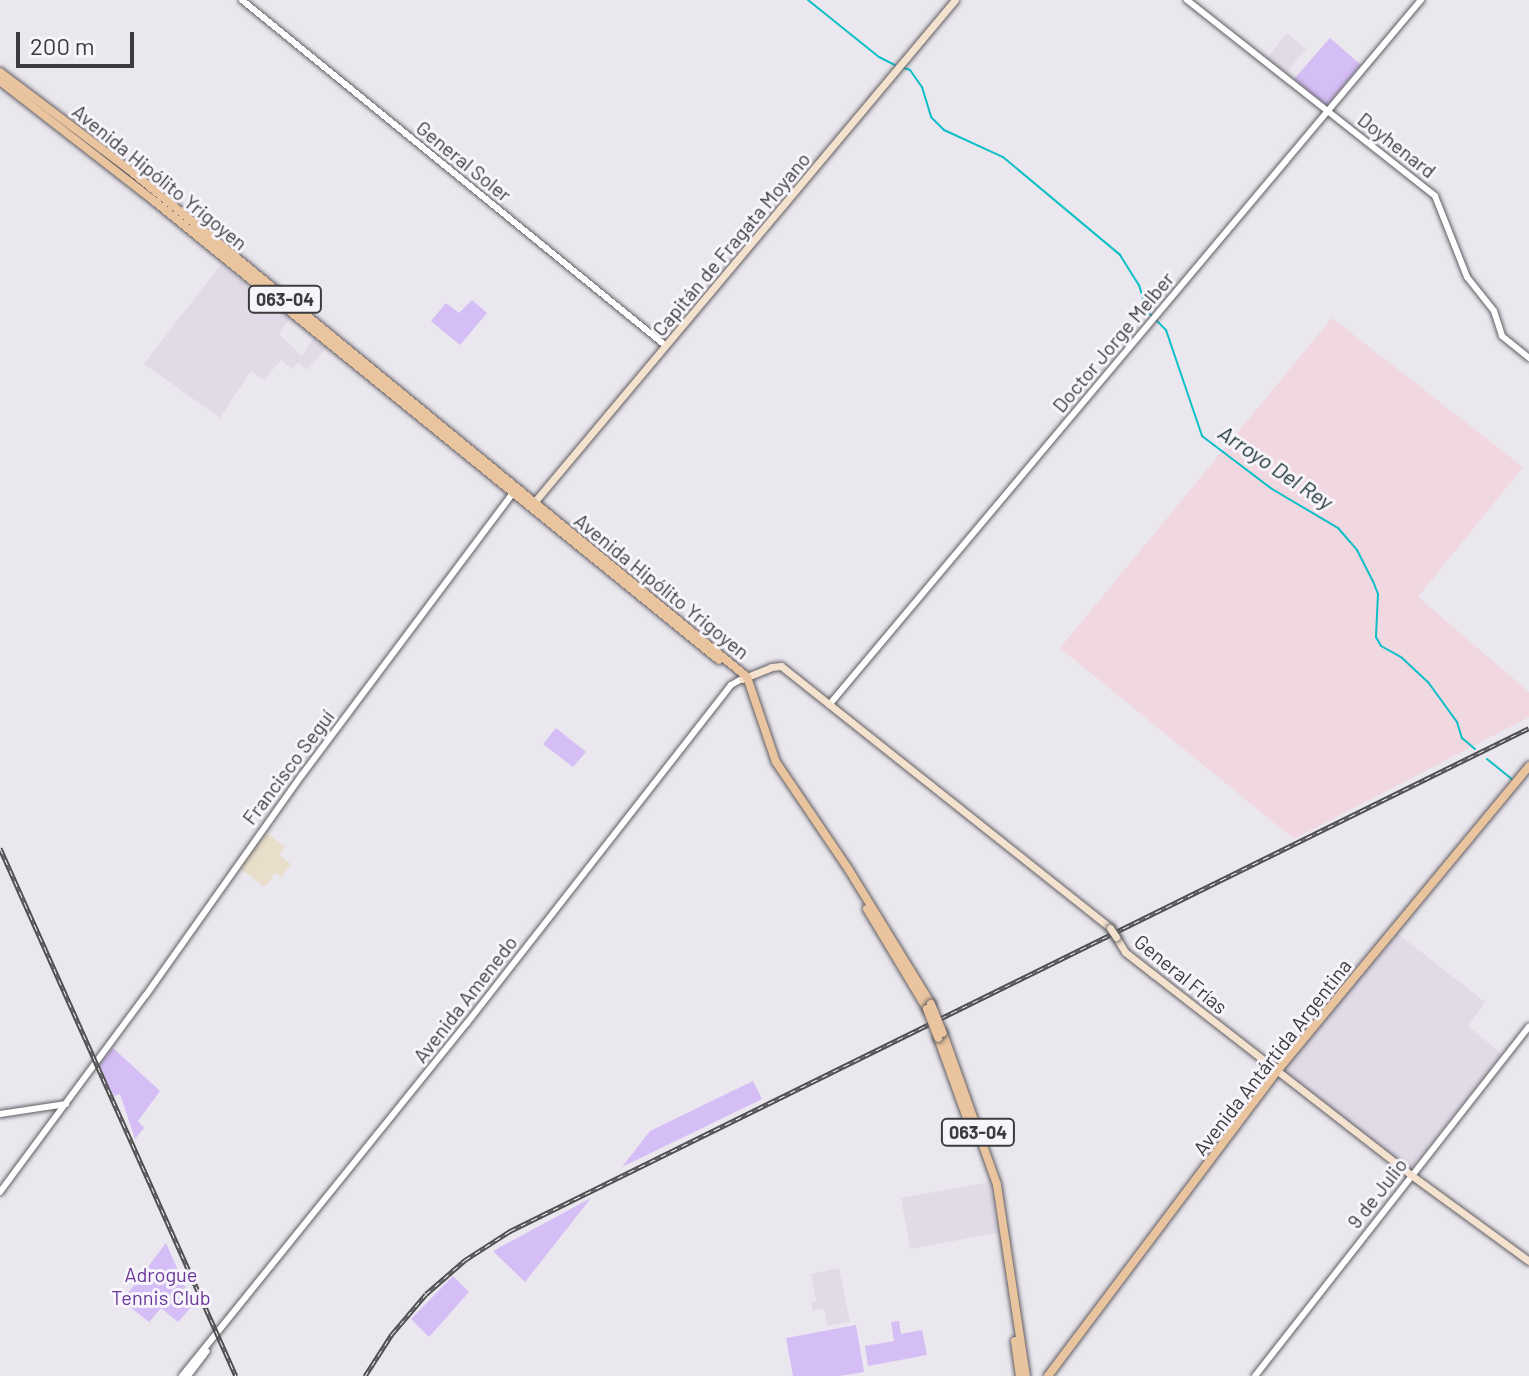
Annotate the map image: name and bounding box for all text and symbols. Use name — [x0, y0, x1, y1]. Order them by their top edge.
scale bar — [20, 16, 138, 66]
text: 200 m — [30, 31, 95, 60]
street label: Avenida Hipólito Yrigoyen — [68, 99, 252, 255]
street label: Doyhenard — [1353, 107, 1441, 183]
street label: General Soler — [412, 115, 516, 207]
street label: Capitán de Fragata Moyano — [647, 147, 815, 341]
street label: Doctor Jorge Melber — [1047, 267, 1179, 417]
road number: 063-04 — [247, 285, 323, 313]
water label: Arroyo Del Rey — [1214, 419, 1338, 515]
street label: Avenida Hipólito Yrigoyen — [570, 508, 754, 664]
street label: Francisco Seguí — [237, 705, 339, 829]
street label: General Frías — [1130, 929, 1232, 1019]
street label: Avenida Amenedo — [408, 931, 522, 1067]
street label: Avenida Antártida Argentina — [1188, 954, 1356, 1160]
road number: 063-04 — [940, 1118, 1016, 1146]
street label: 9 de Julio — [1342, 1153, 1412, 1233]
park label: Adrogue Tennis Club — [111, 1263, 211, 1310]

